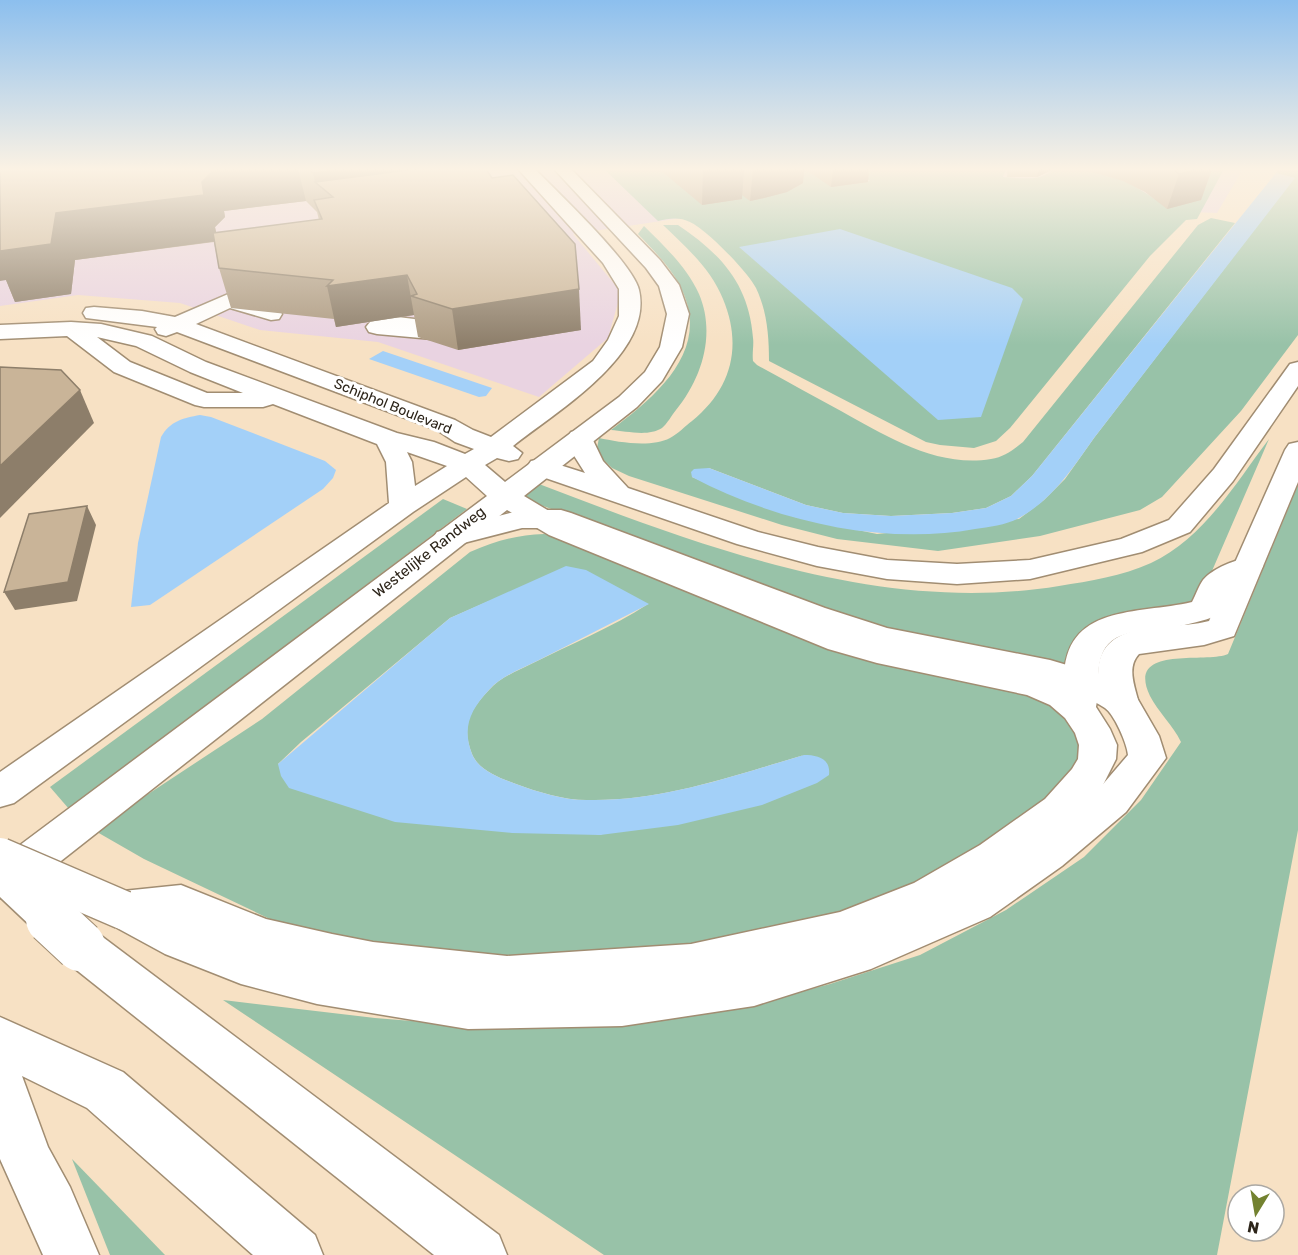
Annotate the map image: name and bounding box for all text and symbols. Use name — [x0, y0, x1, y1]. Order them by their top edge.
street label: Schiphol Boulevard — [331, 375, 454, 438]
street label: Westelijke Randweg — [369, 502, 489, 602]
north arrow — [1226, 1183, 1286, 1243]
text: N — [1246, 1217, 1261, 1238]

